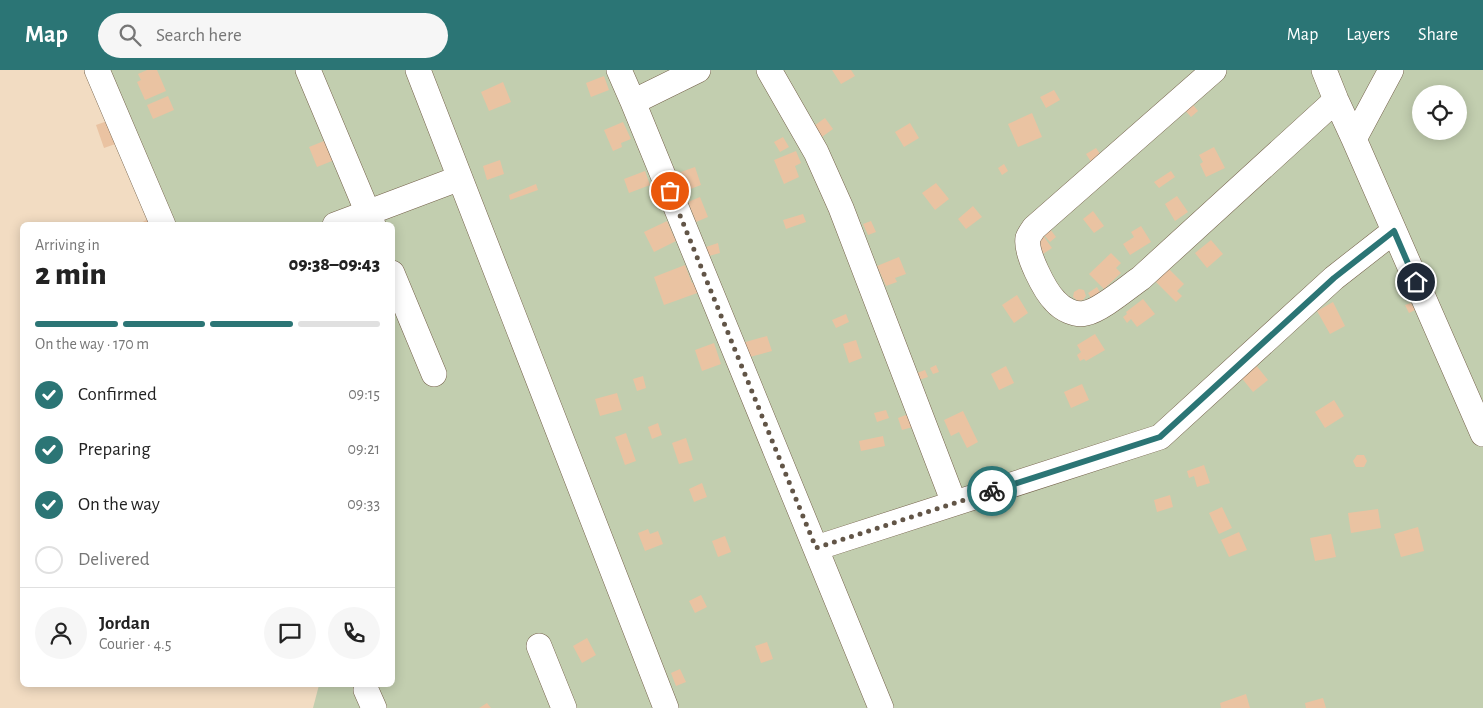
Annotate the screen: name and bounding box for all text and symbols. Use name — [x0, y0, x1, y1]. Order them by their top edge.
search box — [98, 13, 448, 58]
icon: search — [116, 21, 144, 49]
text: Map — [25, 23, 68, 47]
text: Search here — [156, 26, 242, 45]
text: Map — [1287, 26, 1318, 44]
text: Layers — [1346, 26, 1390, 44]
text: Share — [1418, 26, 1458, 44]
map controls — [1412, 85, 1467, 140]
button: locate — [1412, 85, 1467, 140]
pin — [649, 170, 691, 212]
icon: bag — [656, 177, 684, 205]
text: Arriving in — [35, 237, 100, 253]
text: 09:38–09:43 — [288, 255, 380, 274]
text: 2 min — [35, 258, 107, 290]
pin — [1395, 261, 1437, 303]
icon: home — [1402, 268, 1430, 296]
text: On the way · 170 m — [35, 336, 149, 352]
icon: check — [35, 381, 63, 409]
text: Confirmed — [78, 385, 157, 404]
text: 09:15 — [348, 386, 380, 402]
icon: check — [35, 436, 63, 464]
text: Preparing — [78, 440, 151, 459]
text: 09:21 — [348, 441, 380, 457]
courier — [967, 466, 1017, 516]
icon: bike — [978, 477, 1006, 505]
icon: check — [35, 491, 63, 519]
text: On the way — [78, 495, 160, 514]
text: 09:33 — [347, 496, 380, 512]
text: Delivered — [78, 550, 150, 569]
button: person — [35, 607, 87, 659]
button: chat — [264, 607, 316, 659]
button: phone — [328, 607, 380, 659]
text: Jordan — [99, 614, 150, 633]
text: Courier · 4.5 — [99, 636, 171, 652]

